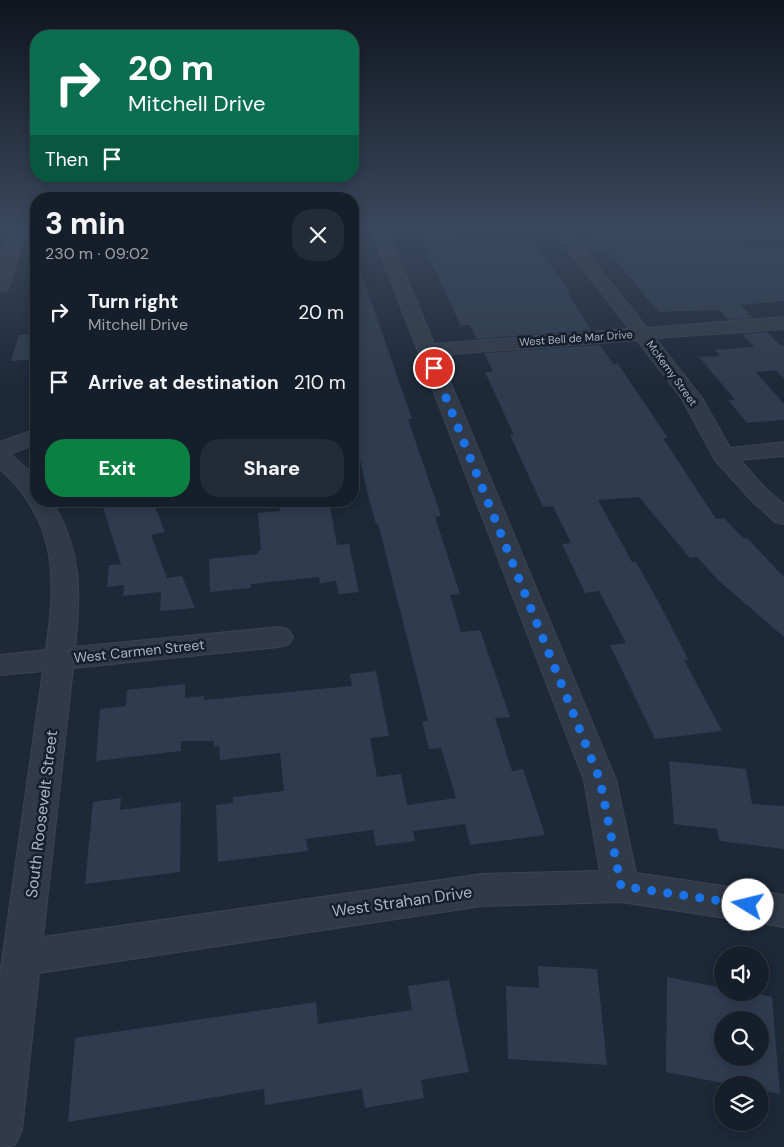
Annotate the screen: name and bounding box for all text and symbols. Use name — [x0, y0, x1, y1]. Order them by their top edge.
text: 20 m — [128, 45, 214, 91]
icon: right — [45, 50, 110, 115]
text: Mitchell Drive — [128, 89, 266, 118]
icon: arrive — [98, 145, 126, 173]
text: Then — [45, 147, 88, 172]
text: 3 min — [45, 204, 125, 243]
button: close — [292, 209, 344, 261]
text: 230 m · 09:02 — [45, 243, 149, 264]
text: Turn right — [88, 289, 178, 314]
icon: right — [45, 298, 73, 326]
text: 20 m — [298, 300, 344, 325]
text: Mitchell Drive — [88, 314, 188, 335]
street label: West Bell de Mar Drive — [519, 327, 633, 349]
street label: McKemy Street — [643, 337, 701, 409]
pin — [413, 347, 455, 389]
icon: arrive — [420, 354, 448, 382]
icon: arrive — [45, 368, 73, 396]
text: Arrive at destination — [88, 370, 279, 395]
text: 210 m — [294, 370, 346, 395]
button: Exit — [45, 439, 190, 497]
button: Share — [200, 439, 344, 497]
street label: West Carmen Street — [73, 635, 205, 667]
street label: South Roosevelt Street — [21, 729, 62, 899]
position arrow — [721, 878, 773, 930]
street label: West Strahan Drive — [331, 881, 474, 922]
map controls — [714, 946, 769, 1131]
button: sound — [714, 946, 769, 1001]
button: search — [714, 1011, 769, 1066]
button: layers — [714, 1076, 769, 1131]

